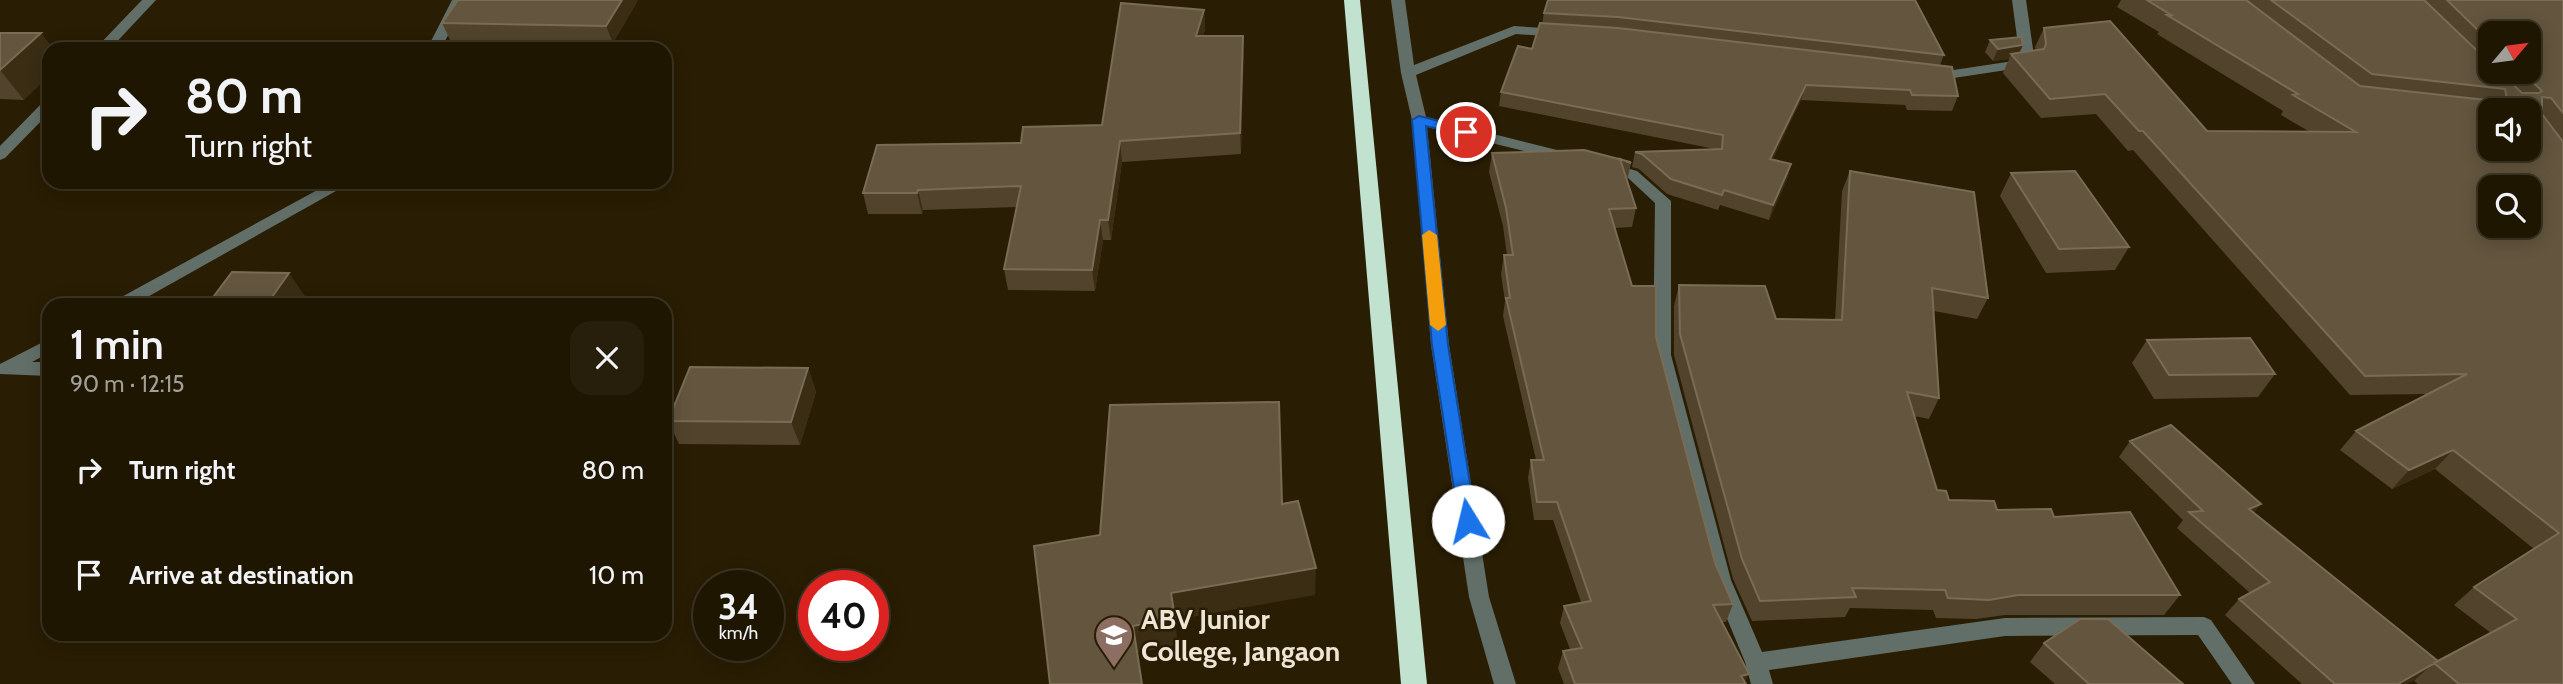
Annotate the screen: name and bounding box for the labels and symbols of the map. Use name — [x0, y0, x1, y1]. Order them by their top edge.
north arrow — [2478, 21, 2541, 84]
pin — [1436, 102, 1496, 162]
position arrow — [1431, 484, 1505, 558]
speed limit sign: 40 — [798, 570, 889, 661]
place label: ABV Junior College, Jangaon — [1141, 602, 1340, 668]
school or university icon: ABV Junior College, Jangaon — [1093, 614, 1135, 669]

